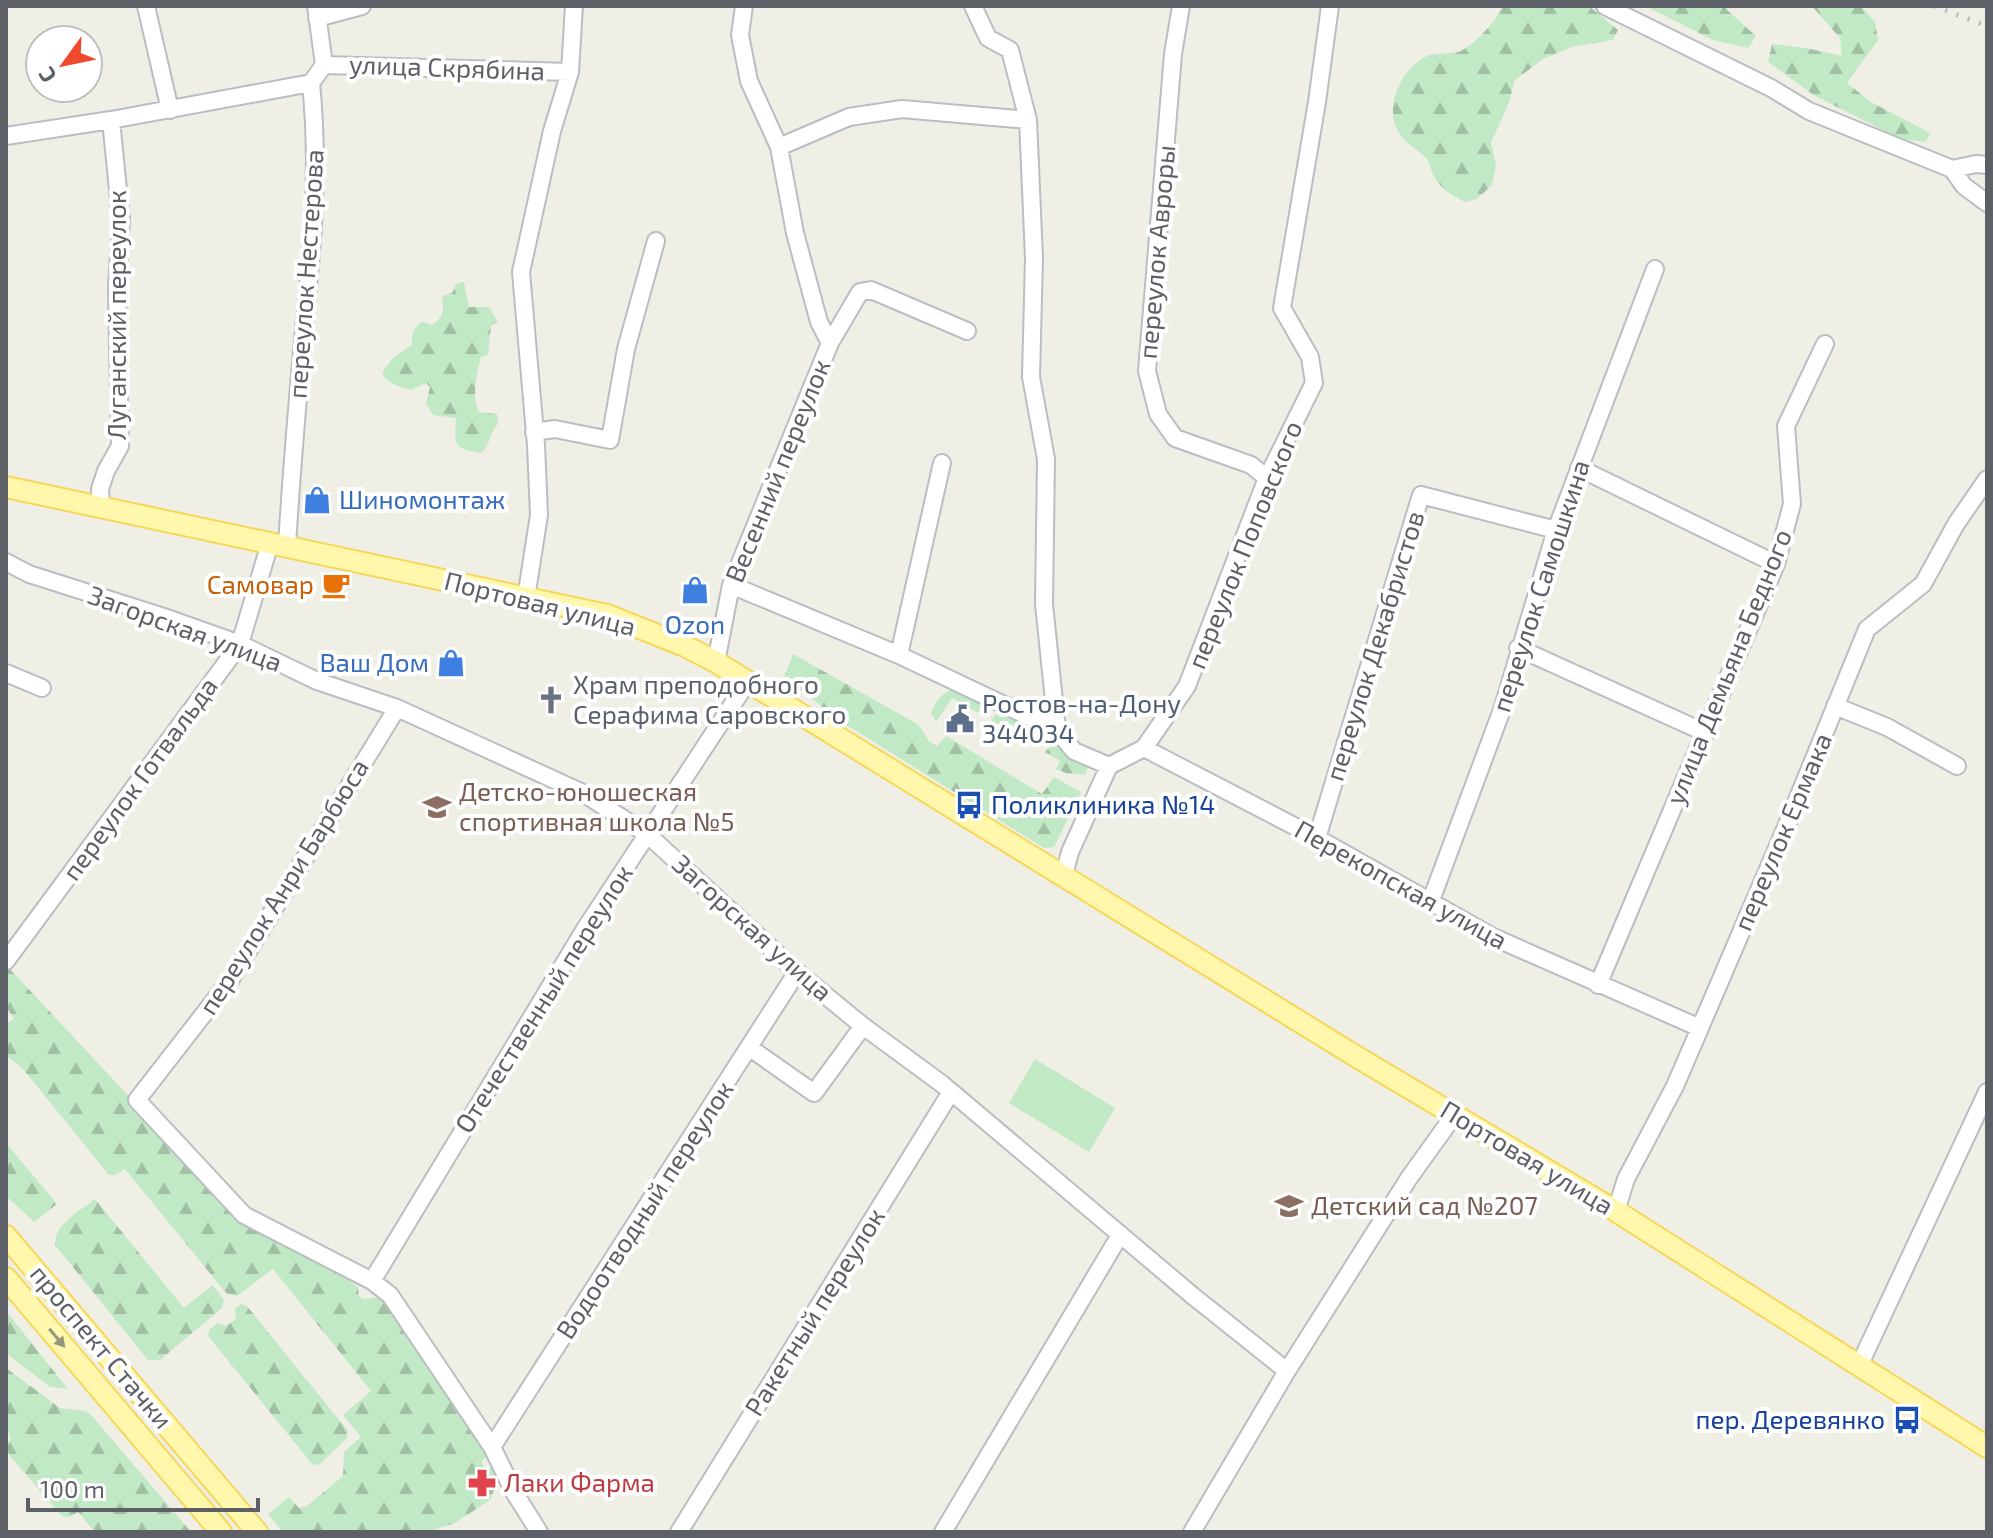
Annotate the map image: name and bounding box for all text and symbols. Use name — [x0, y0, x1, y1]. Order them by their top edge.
north arrow — [24, 24, 104, 104]
street label: улица Скрябина — [348, 48, 546, 86]
text: С — [32, 63, 61, 88]
street label: переулок Авроры — [1131, 144, 1181, 360]
street label: переулок Нестерова — [280, 148, 330, 400]
street label: Луганский переулок — [100, 190, 132, 440]
street label: Весенний переулок — [718, 354, 836, 587]
street label: переулок Поповского — [1180, 416, 1308, 673]
street label: переулок Самошкина — [1484, 456, 1596, 716]
place label: Шиномонтаж — [339, 483, 505, 514]
shop icon: Шиномонтаж — [302, 485, 332, 515]
street label: переулок Декабристов — [1318, 507, 1430, 785]
street label: улица Демьяна Бедного — [1658, 524, 1798, 809]
street label: Портовая улица — [441, 564, 639, 642]
place label: Самовар — [207, 568, 314, 599]
cafe icon: Самовар — [321, 570, 351, 600]
shop icon: Ozon — [680, 575, 710, 605]
street label: Загорская улица — [84, 578, 287, 678]
place label: Ozon — [665, 608, 725, 639]
place label: Ваш Дом — [319, 646, 429, 677]
shop icon: Ваш Дом — [436, 648, 466, 678]
place label: Храм преподобного Серафима Саровского — [573, 668, 846, 729]
street label: переулок Готвальда — [55, 671, 224, 886]
church icon: Храм преподобного Серафима Саровского — [536, 685, 566, 715]
place label: Ростов-на-Дону 344034 — [982, 687, 1181, 748]
public building icon: Ростов-на-Дону 344034 — [945, 704, 975, 734]
street label: переулок Ермака — [1726, 728, 1838, 935]
street label: переулок Анри Барбюса — [191, 753, 375, 1020]
place label: Детско-юношеская спортивная школа №5 — [459, 775, 734, 836]
place label: Поликлиника №14 — [991, 788, 1215, 819]
bus stop icon: Поликлиника №14 — [954, 790, 984, 820]
school or university icon: Детско-юношеская спортивная школа №5 — [422, 792, 452, 822]
street label: Перекопская улица — [1290, 812, 1513, 956]
street label: Загорская улица — [666, 847, 839, 1007]
street label: Отечественный переулок — [447, 858, 639, 1139]
street label: Водоотводный переулок — [549, 1074, 740, 1345]
street label: Портовая улица — [1435, 1093, 1620, 1221]
place label: Детский сад №207 — [1311, 1189, 1538, 1220]
school or university icon: Детский сад №207 — [1274, 1191, 1304, 1221]
street label: Ракетный переулок — [737, 1202, 891, 1421]
street label: проспект Стачки — [25, 1258, 180, 1434]
one-way arrow — [47, 1328, 65, 1347]
place label: пер. Деревянко — [1696, 1403, 1885, 1434]
bus stop icon: пер. Деревянко — [1892, 1405, 1922, 1435]
scale bar — [28, 1462, 258, 1512]
place label: Лаки Фарма — [504, 1466, 655, 1497]
pharmacy icon: Лаки Фарма — [467, 1468, 497, 1498]
text: 100 m — [40, 1474, 105, 1503]

